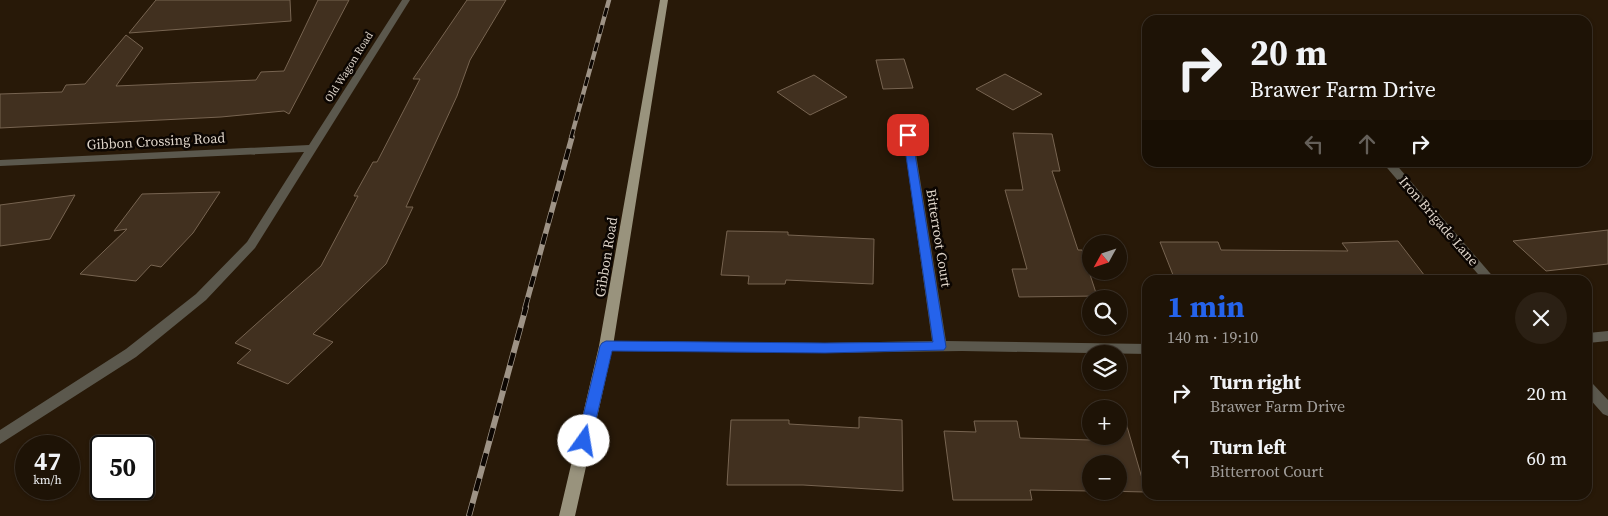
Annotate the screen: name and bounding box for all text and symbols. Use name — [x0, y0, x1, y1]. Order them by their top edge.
street label: Old Wagon Road — [321, 28, 377, 105]
text: 20 m — [1250, 29, 1327, 77]
icon: right — [1167, 35, 1232, 100]
text: Brawer Farm Drive — [1250, 74, 1436, 104]
pin — [887, 114, 929, 156]
icon: arrive — [894, 121, 922, 149]
street label: Gibbon Crossing Road — [86, 127, 226, 155]
icon: left — [1300, 130, 1328, 158]
icon: ahead — [1353, 130, 1381, 158]
icon: right — [1406, 130, 1434, 158]
street label: Iron Brigade Lane — [1394, 172, 1484, 270]
street label: Bitterroot Court — [921, 187, 957, 289]
street label: Gibbon Road — [590, 215, 622, 299]
north arrow — [1082, 235, 1128, 280]
map controls — [1082, 235, 1127, 500]
text: 1 min — [1167, 286, 1245, 327]
button: search — [1082, 290, 1127, 335]
button: close — [1515, 292, 1567, 344]
text: 140 m · 19:10 — [1167, 326, 1258, 348]
button: layers — [1082, 345, 1127, 390]
text: Turn right — [1210, 369, 1301, 395]
icon: right — [1167, 379, 1195, 407]
text: 20 m — [1526, 380, 1567, 406]
text: Brawer Farm Drive — [1210, 395, 1345, 417]
button: + — [1082, 400, 1127, 445]
position arrow — [557, 414, 609, 466]
text: Turn left — [1210, 434, 1286, 460]
speed limit sign: 50 — [90, 435, 155, 500]
text: 47 — [34, 444, 61, 478]
icon: left — [1167, 444, 1195, 472]
text: 60 m — [1526, 445, 1567, 471]
button: − — [1082, 455, 1127, 500]
text: Bitterroot Court — [1210, 460, 1324, 482]
text: km/h — [33, 472, 62, 488]

